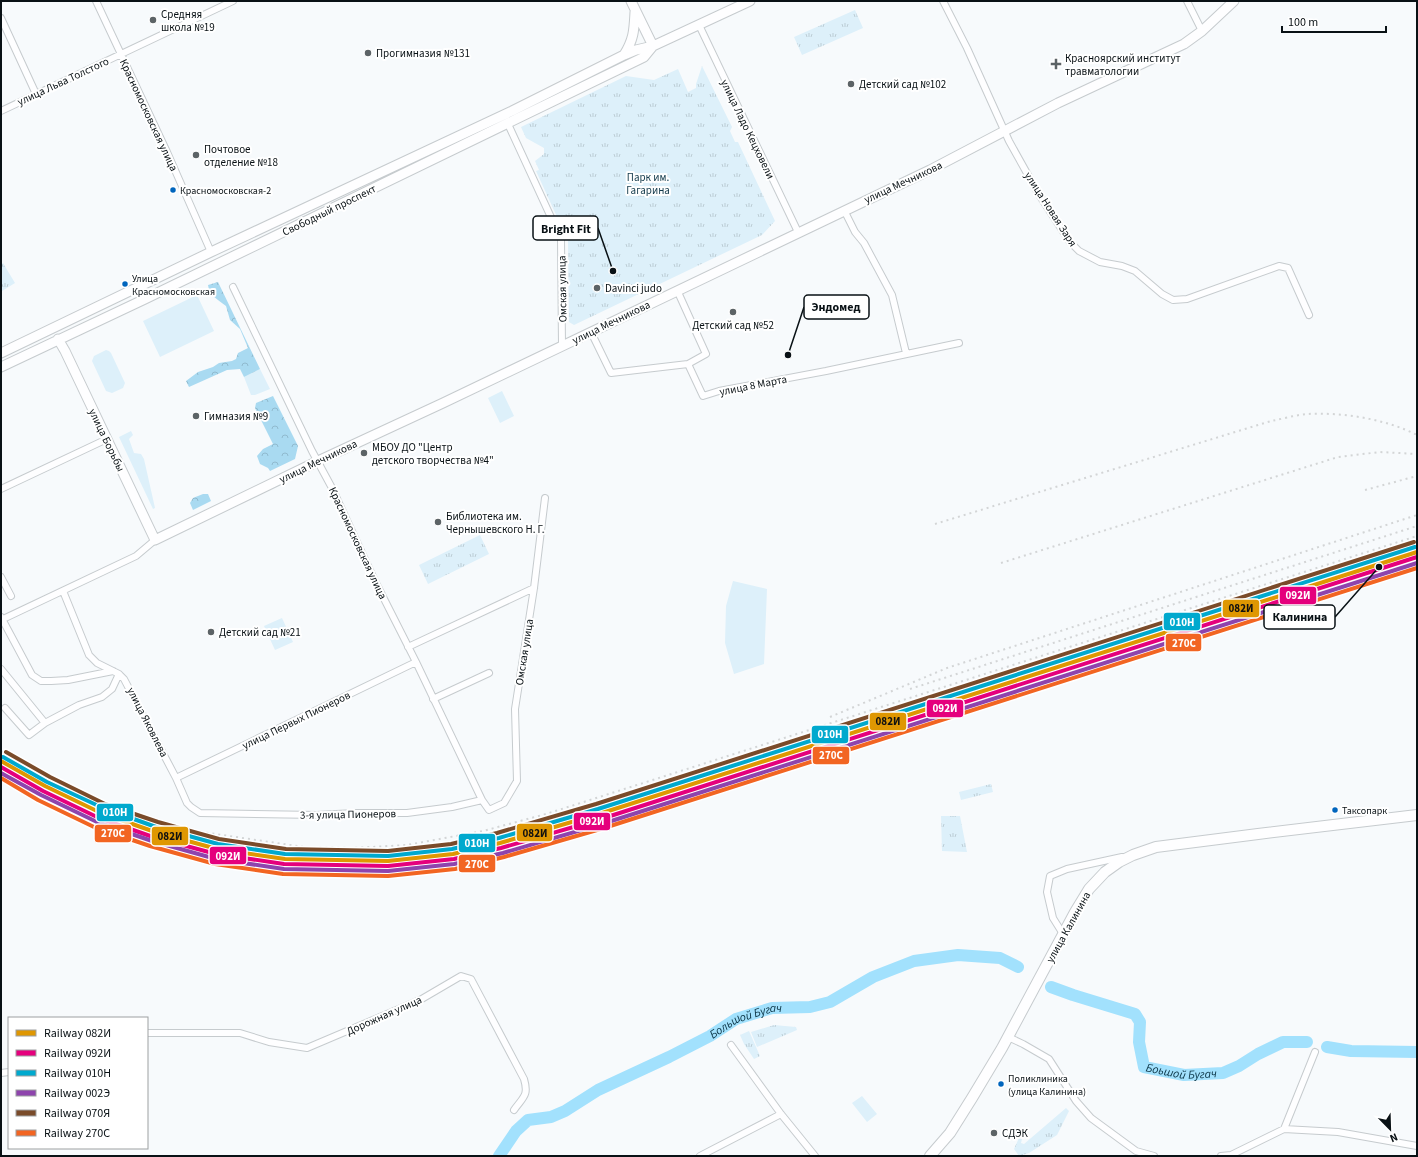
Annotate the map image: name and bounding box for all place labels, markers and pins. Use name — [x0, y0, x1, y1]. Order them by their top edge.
place label: Средняя школа №19 — [161, 7, 215, 35]
marker: Средняя школа №19 — [148, 15, 158, 25]
place label: Прогимназия №131 — [376, 46, 470, 61]
marker: Прогимназия №131 — [363, 48, 373, 58]
place label: Красноярский институт травматологии — [1065, 51, 1181, 79]
marker: Красноярский институт травматологии — [1050, 58, 1062, 70]
place label: Детский сад №102 — [859, 77, 946, 92]
marker: Детский сад №102 — [846, 79, 856, 89]
place label: Почтовое отделение №18 — [204, 142, 278, 170]
marker: Почтовое отделение №18 — [191, 150, 201, 160]
place label: Красномосковская-2 — [180, 184, 271, 198]
marker: Красномосковская-2 — [168, 185, 178, 195]
callout: Bright Fit — [533, 216, 598, 240]
place label: Улица Красномосковская — [132, 272, 215, 299]
marker: Улица Красномосковская — [120, 279, 130, 289]
place label: Davinci judo — [605, 281, 662, 296]
marker: Davinci judo — [592, 283, 602, 293]
callout: Эндомед — [804, 295, 869, 319]
marker: Детский сад №52 — [728, 307, 738, 317]
place label: Детский сад №52 — [692, 318, 774, 333]
place label: Гимназия №9 — [204, 409, 268, 424]
marker: Гимназия №9 — [191, 411, 201, 421]
place label: МБОУ ДО "Центр детского творчества №4" — [372, 440, 494, 468]
marker: МБОУ ДО "Центр детского творчества №4" — [359, 448, 369, 458]
place label: Библиотека им. Чернышевского Н. Г. — [446, 509, 545, 537]
marker: Библиотека им. Чернышевского Н. Г. — [433, 517, 443, 527]
callout: Калинина — [1264, 605, 1335, 629]
place label: Детский сад №21 — [219, 625, 301, 640]
marker: Детский сад №21 — [206, 627, 216, 637]
place label: Таксопарк — [1342, 804, 1387, 818]
marker: Таксопарк — [1330, 805, 1340, 815]
place label: Поликлиника (улица Калинина) — [1008, 1072, 1086, 1099]
marker: Поликлиника (улица Калинина) — [996, 1079, 1006, 1089]
place label: СДЭК — [1002, 1126, 1029, 1141]
marker: СДЭК — [989, 1128, 999, 1138]

